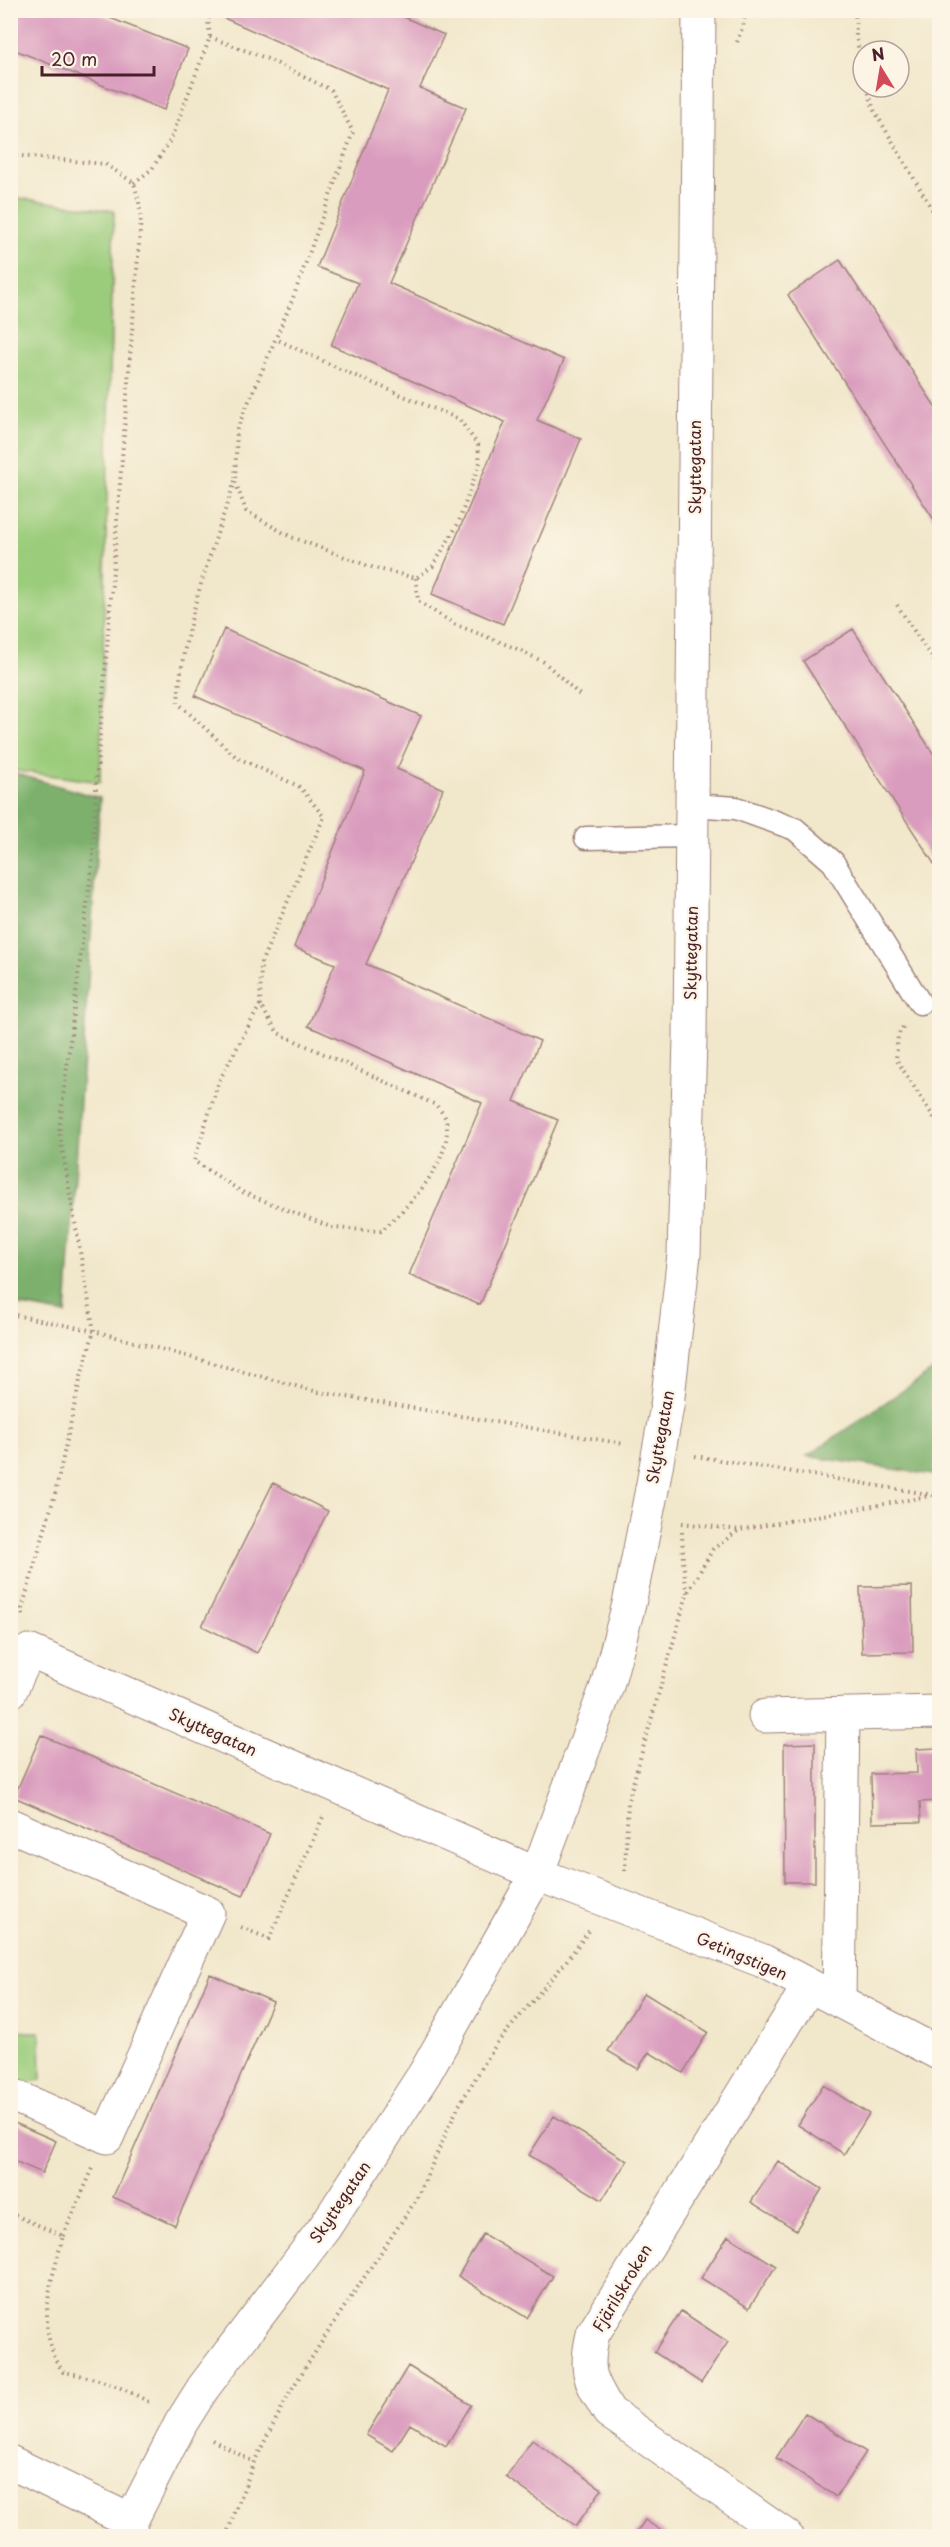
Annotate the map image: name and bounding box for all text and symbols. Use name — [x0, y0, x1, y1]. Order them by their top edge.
scale bar — [42, 39, 154, 77]
north arrow — [851, 39, 911, 99]
text: N — [869, 40, 886, 66]
text: 20 m — [51, 45, 97, 72]
street label: Skyttegatan — [682, 420, 706, 514]
street label: Skyttegatan — [677, 906, 703, 1000]
street label: Skyttegatan — [639, 1388, 679, 1485]
street label: Skyttegatan — [165, 1701, 261, 1761]
street label: Getingstigen — [693, 1925, 792, 1985]
street label: Skyttegatan — [303, 2156, 375, 2247]
street label: Fjärilskroken — [585, 2239, 657, 2336]

